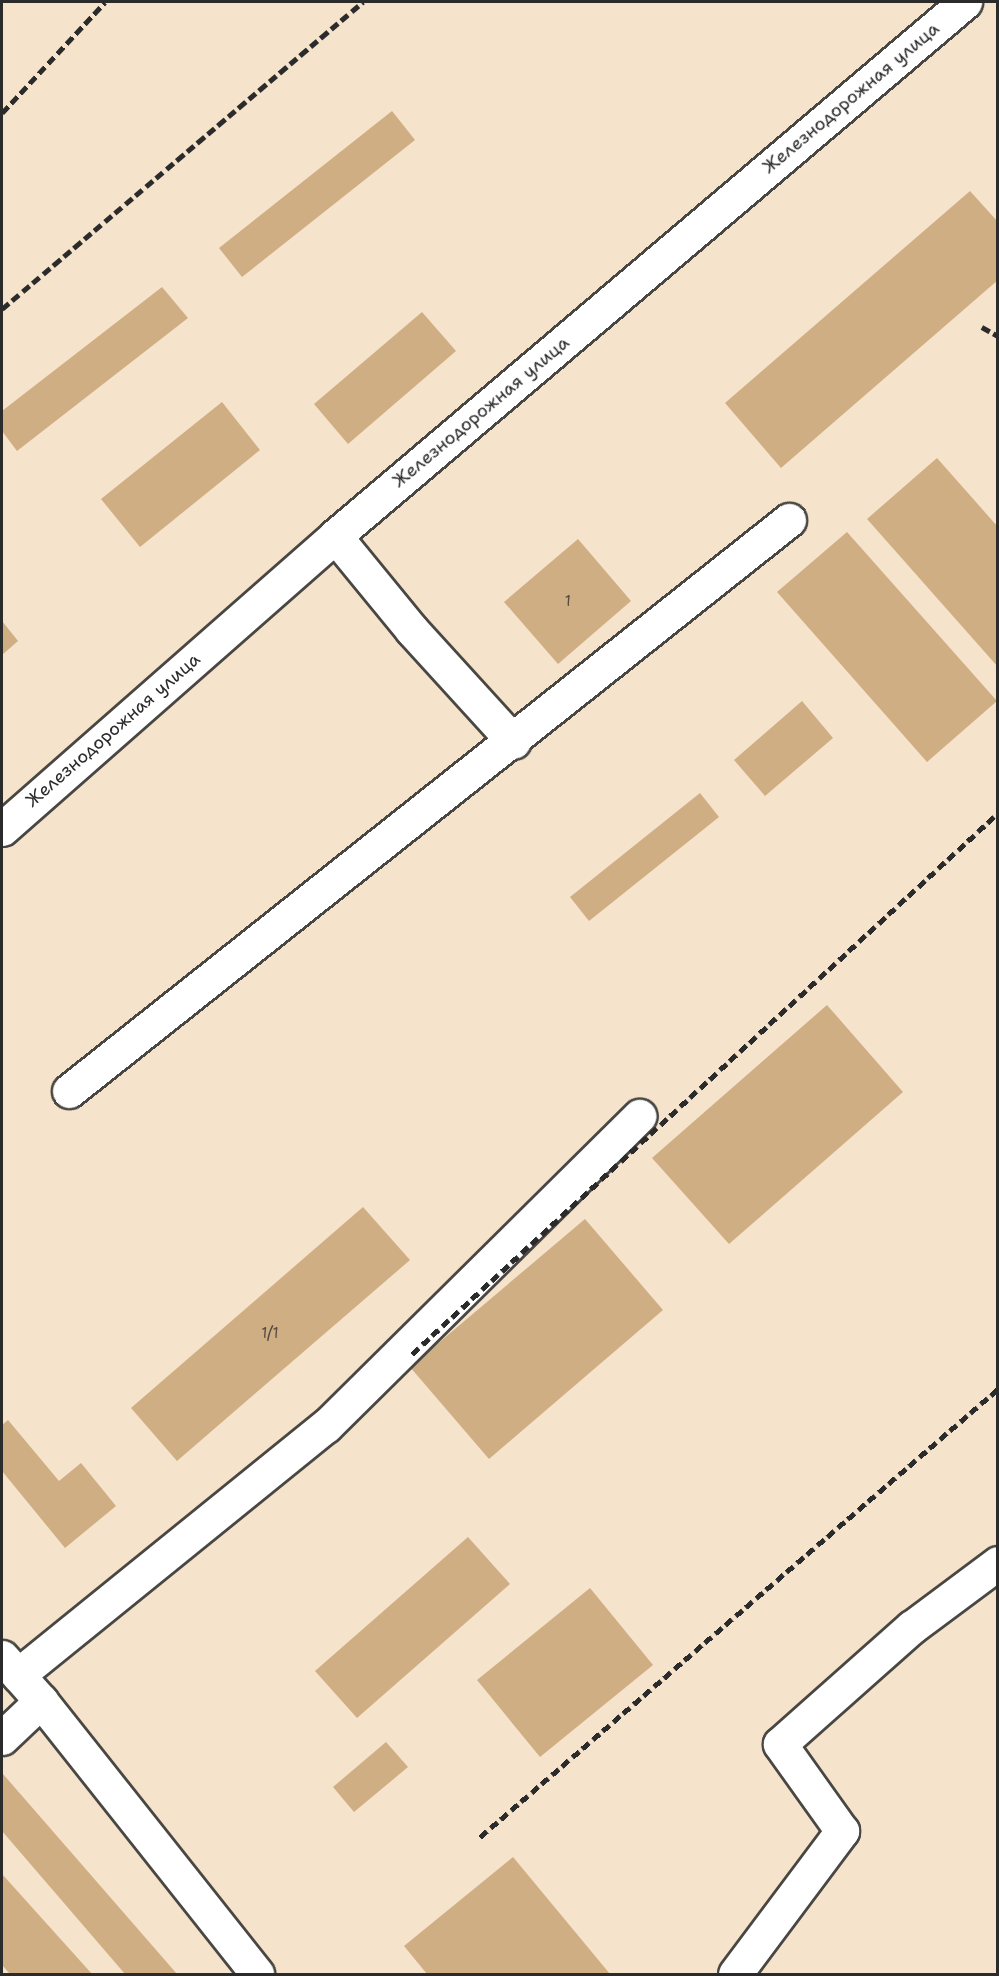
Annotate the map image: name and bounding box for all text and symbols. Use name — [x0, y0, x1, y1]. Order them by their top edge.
street label: Железнодорожная улица — [758, 18, 944, 178]
street label: Железнодорожная улица — [388, 332, 574, 492]
house number: 1 — [565, 593, 571, 611]
street label: Железнодорожная улица — [22, 648, 204, 812]
house number: 1/1 — [261, 1325, 279, 1343]

